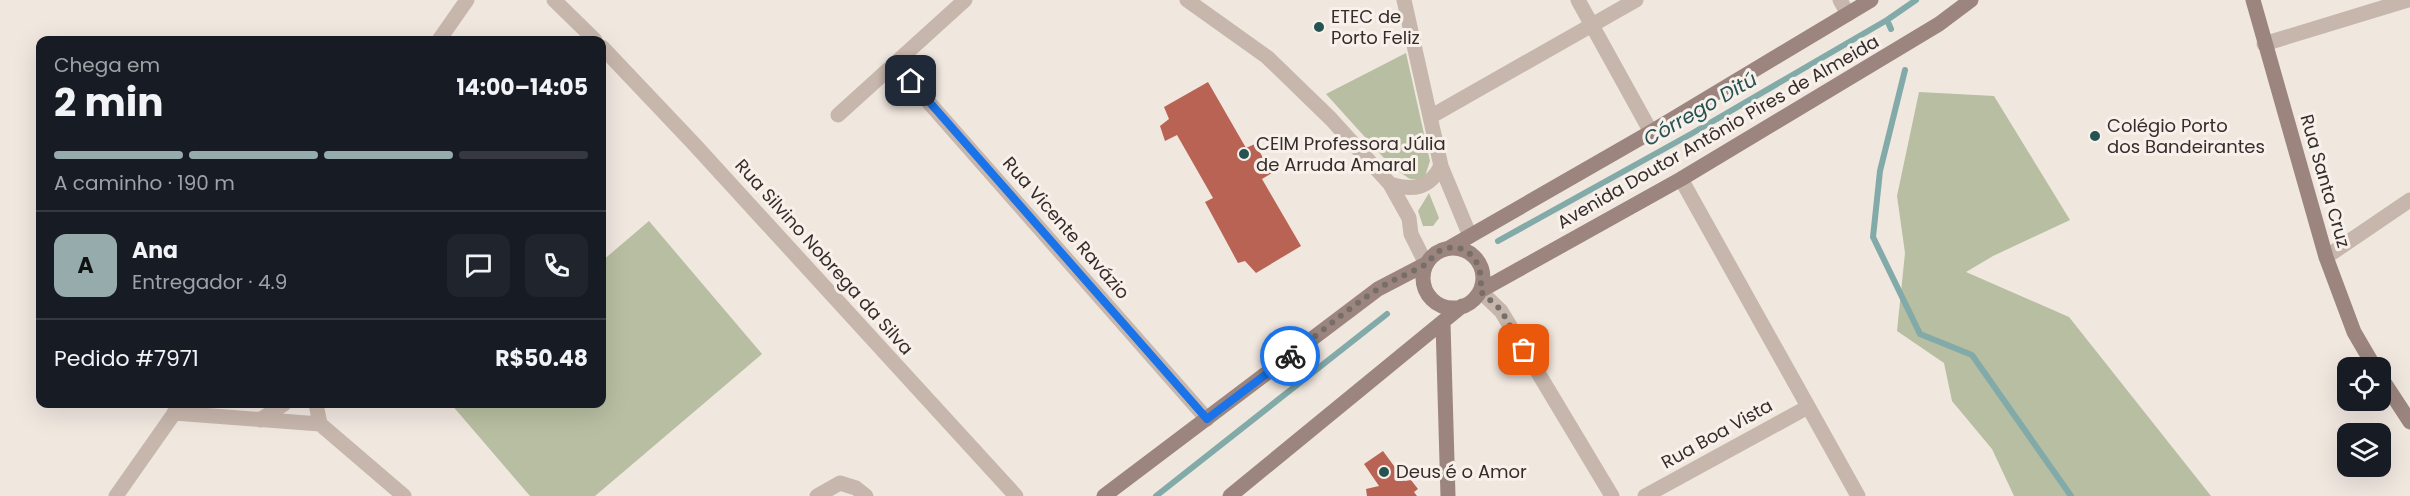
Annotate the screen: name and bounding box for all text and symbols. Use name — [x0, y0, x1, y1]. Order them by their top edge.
place label: ETEC de Porto Feliz — [1331, 4, 1420, 50]
marker: ETEC de Porto Feliz — [1312, 20, 1326, 34]
street label: Avenida Doutor Antônio Pires de Almeida — [1552, 29, 1883, 234]
text: Chega em — [54, 51, 160, 79]
pin — [885, 55, 936, 106]
icon: home — [894, 64, 927, 97]
water label: Córrego Ditú — [1638, 65, 1762, 153]
text: 14:00–14:05 — [457, 72, 588, 103]
text: 2 min — [54, 75, 164, 130]
street label: Rua Santa Cruz — [2295, 111, 2356, 250]
place label: Colégio Porto dos Bandeirantes — [2107, 113, 2265, 159]
marker: Colégio Porto dos Bandeirantes — [2088, 129, 2102, 143]
place label: CEIM Professora Júlia de Arruda Amaral — [1256, 131, 1446, 177]
marker: CEIM Professora Júlia de Arruda Amaral — [1237, 147, 1251, 161]
street label: Rua Vicente Ravázio — [997, 151, 1135, 304]
street label: Rua Silvino Nobrega da Silva — [730, 153, 919, 360]
text: A caminho · 190 m — [54, 169, 235, 197]
button: chat — [447, 234, 510, 297]
button: phone — [525, 234, 588, 297]
text: Ana — [132, 235, 178, 266]
text: A — [77, 250, 94, 281]
text: Entregador · 4.9 — [132, 268, 287, 296]
pin — [1498, 324, 1549, 375]
courier — [1260, 326, 1320, 386]
icon: bag — [1507, 333, 1540, 366]
icon: bike — [1274, 340, 1307, 373]
text: Pedido #7971 — [54, 343, 199, 374]
text: R$50.48 — [495, 343, 588, 374]
map controls — [2337, 357, 2391, 477]
button: locate — [2337, 357, 2391, 411]
street label: Rua Boa Vista — [1657, 393, 1777, 474]
button: layers — [2337, 423, 2391, 477]
place label: Deus é o Amor — [1396, 459, 1527, 484]
marker: Deus é o Amor — [1377, 465, 1391, 479]

